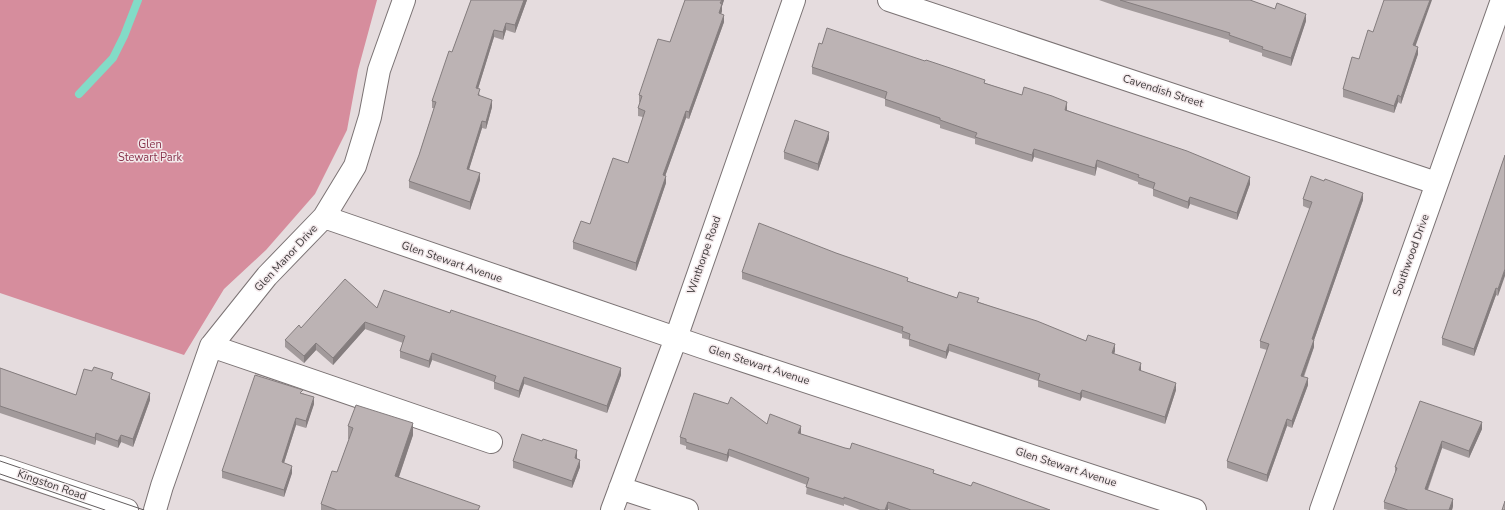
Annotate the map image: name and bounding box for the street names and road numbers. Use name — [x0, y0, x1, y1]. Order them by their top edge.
street label: Cavendish Street — [1121, 71, 1205, 111]
street label: Southwood Drive — [1389, 212, 1433, 298]
street label: Winthorpe Road — [684, 214, 724, 296]
street label: Glen Manor Drive — [251, 221, 321, 295]
street label: Glen Stewart Avenue — [400, 238, 505, 286]
street label: Glen Stewart Avenue — [706, 342, 812, 389]
street label: Glen Stewart Avenue — [1013, 444, 1119, 491]
street label: Kingston Road — [16, 466, 88, 504]

